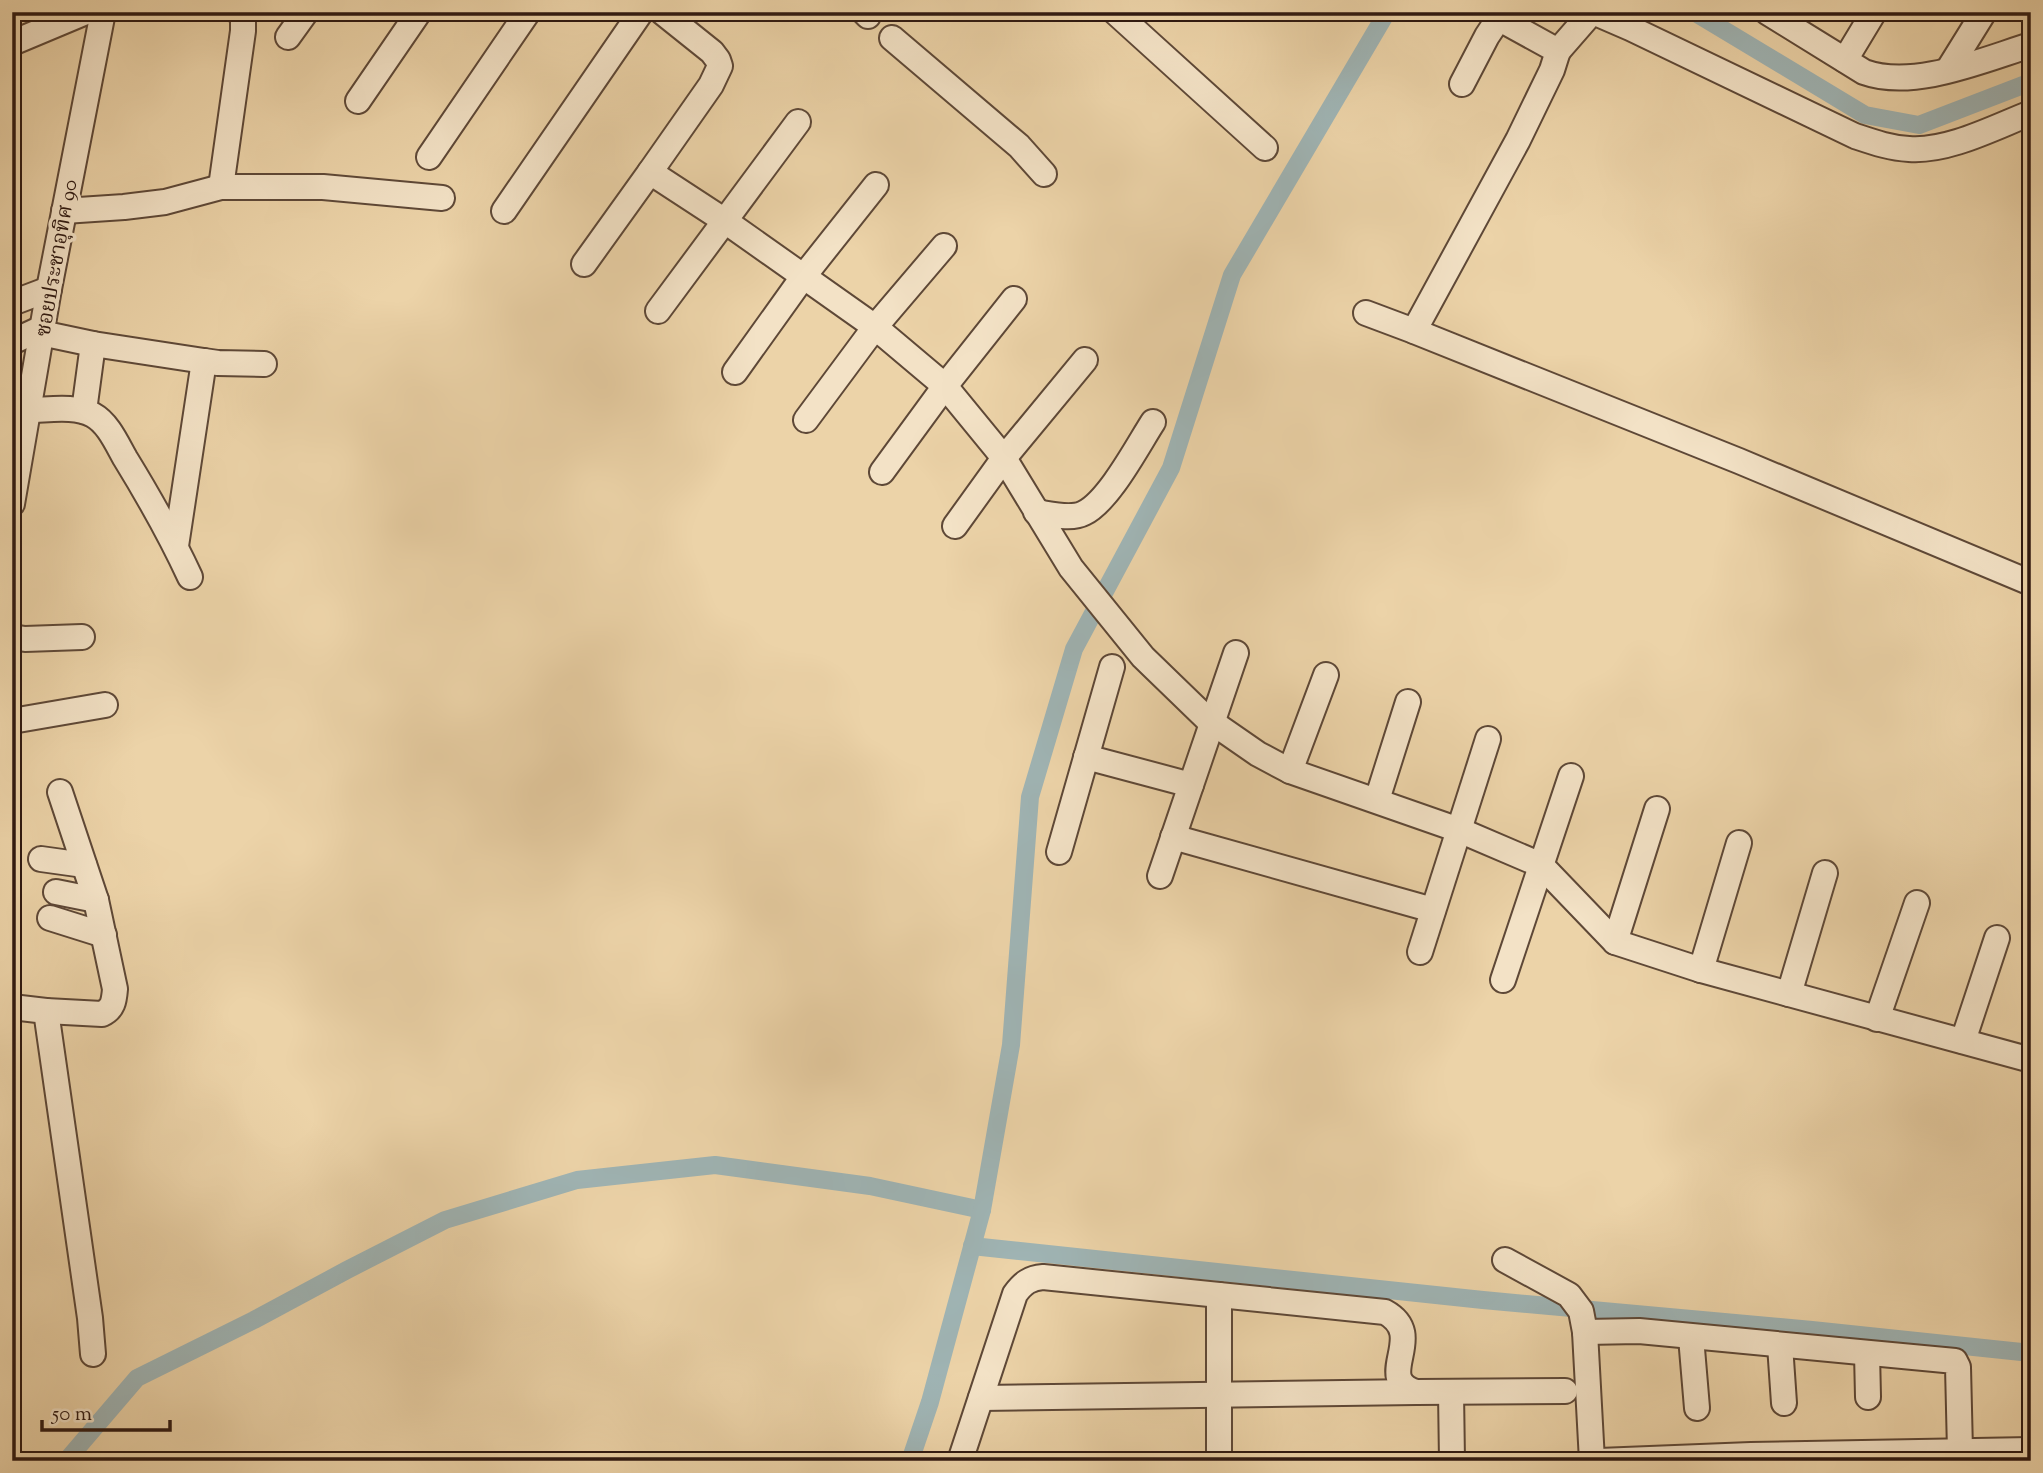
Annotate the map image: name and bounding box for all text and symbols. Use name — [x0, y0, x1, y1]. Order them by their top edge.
street label: ซอยประชาอุทิศ 90 — [29, 177, 87, 339]
scale bar — [42, 1389, 170, 1433]
text: 50 m — [51, 1400, 92, 1430]

